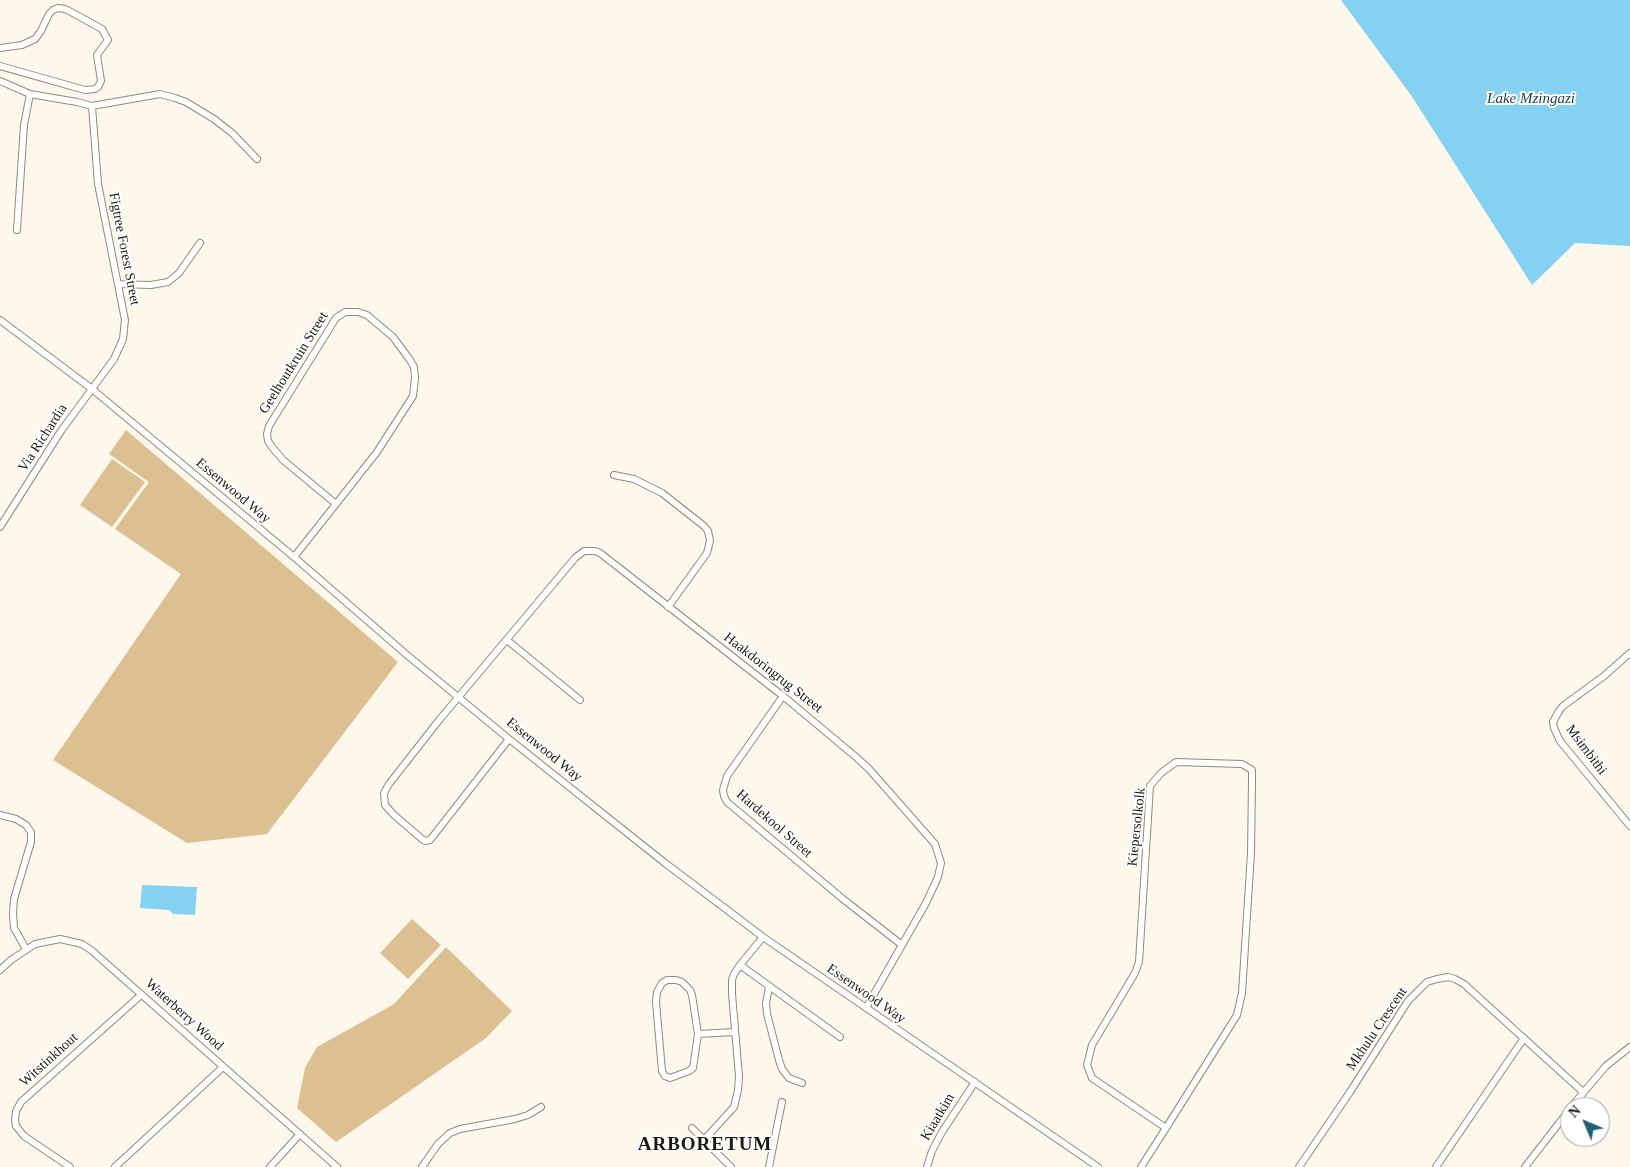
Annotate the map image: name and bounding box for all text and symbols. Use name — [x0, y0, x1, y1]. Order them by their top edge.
water label: Lake Mzingazi — [1487, 90, 1575, 108]
street label: Figtree Forest Street — [105, 191, 143, 307]
street label: Geelhoutkruin Street — [256, 309, 332, 417]
street label: Via Richardia — [15, 401, 71, 475]
street label: Essenwood Way — [192, 455, 274, 527]
street label: Haakdoringrug Street — [720, 629, 826, 717]
street label: Essenwood Way — [503, 714, 585, 786]
street label: Msimbithi — [1562, 722, 1610, 778]
street label: Hardekool Street — [733, 786, 815, 862]
street label: Kiepersolkolk — [1125, 787, 1149, 867]
street label: Essenwood Way — [823, 961, 909, 1027]
street label: Waterberry Wood — [142, 976, 226, 1054]
street label: Mkhulu Crescent — [1343, 984, 1411, 1074]
street label: Witstinkhout — [16, 1029, 82, 1091]
street label: Kiaatkim — [917, 1090, 959, 1144]
north arrow — [1560, 1097, 1610, 1147]
text: N — [1566, 1103, 1584, 1121]
district label: ARBORETUM — [637, 1134, 773, 1156]

